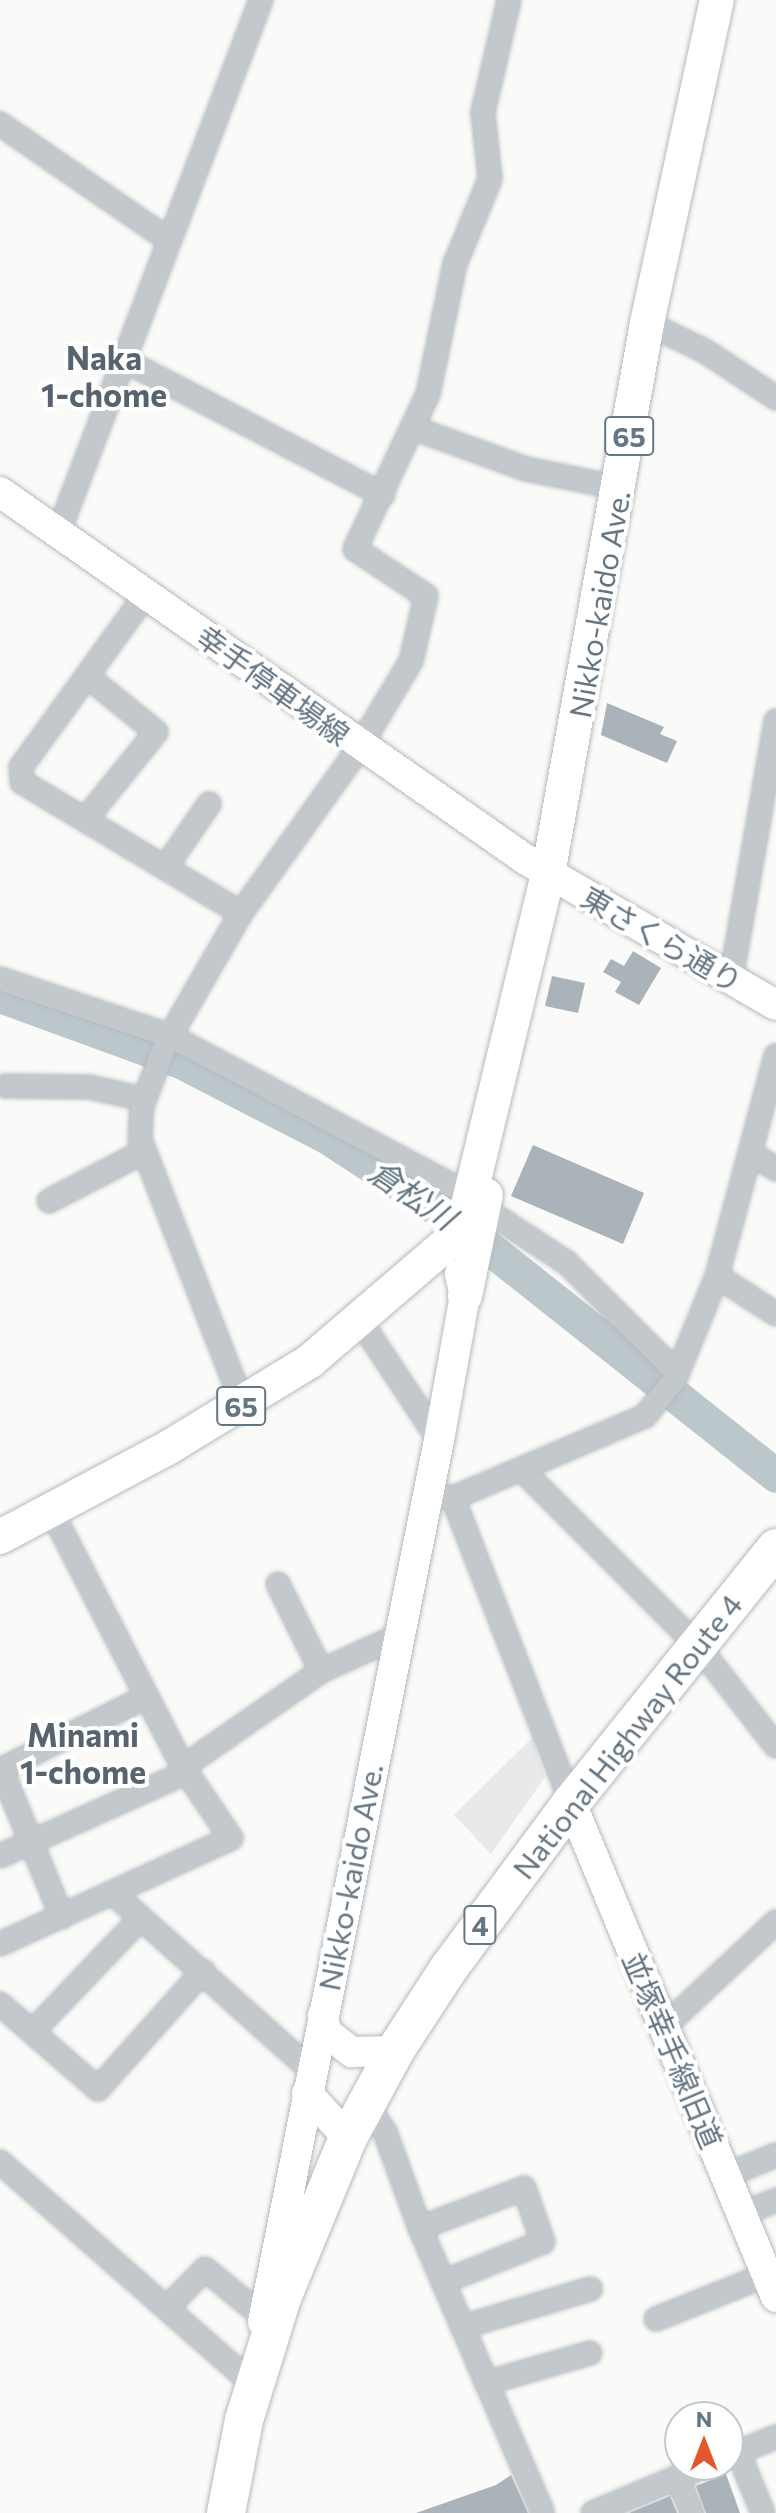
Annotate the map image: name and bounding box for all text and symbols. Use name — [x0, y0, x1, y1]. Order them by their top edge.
district label: Naka 1-chome — [41, 339, 167, 414]
road number: 65 — [603, 412, 655, 460]
street label: Nikko-kaido Ave. — [561, 487, 637, 721]
street label: 幸手停車場線 — [190, 618, 356, 752]
street label: 東さくら通り — [575, 878, 749, 1000]
water label: 倉松川 — [362, 1151, 464, 1237]
road number: 65 — [215, 1382, 267, 1430]
street label: National Highway Route 4 — [505, 1586, 749, 1886]
district label: Minami 1-chome — [20, 1716, 146, 1791]
street label: Nikko-kaido Ave. — [310, 1760, 390, 1994]
road number: 4 — [462, 1901, 498, 1949]
street label: 並塚幸手線旧道 — [615, 1946, 731, 2154]
north arrow — [664, 2401, 744, 2481]
text: N — [696, 2405, 712, 2432]

